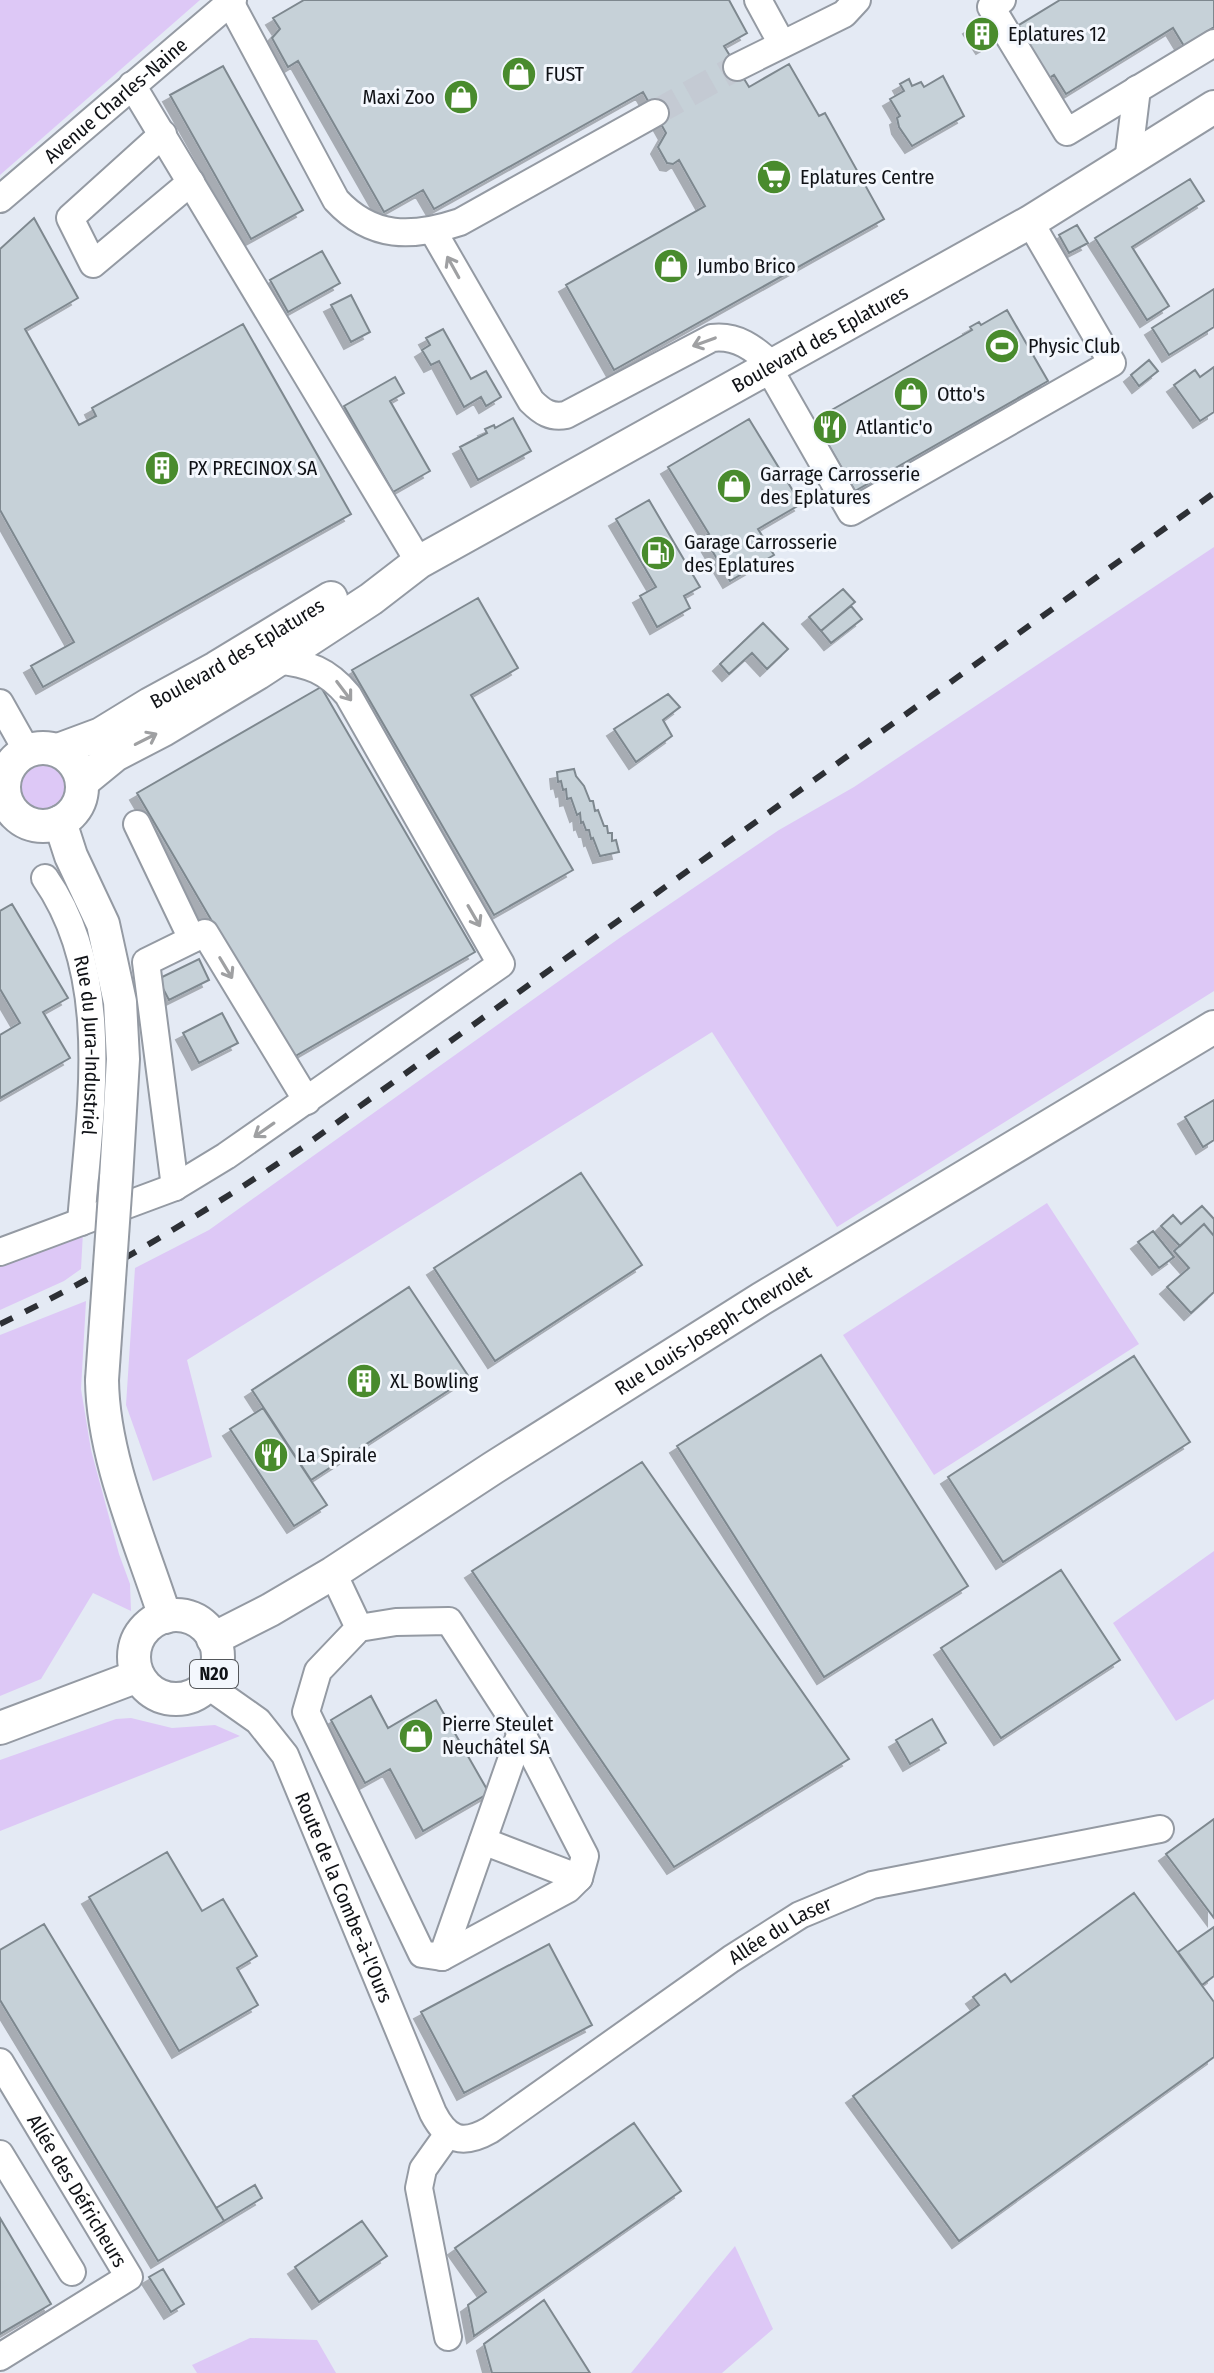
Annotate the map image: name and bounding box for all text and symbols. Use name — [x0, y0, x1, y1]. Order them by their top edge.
building icon: Eplatures 12 — [963, 15, 1001, 53]
place label: Eplatures 12 — [1008, 22, 1106, 46]
street label: Avenue Charles-Naine — [39, 33, 192, 168]
shop icon: FUST — [500, 55, 538, 93]
place label: FUST — [545, 62, 585, 86]
shop icon: Maxi Zoo — [442, 78, 480, 116]
place label: Maxi Zoo — [362, 85, 435, 109]
supermarket icon: Eplatures Centre — [755, 158, 793, 196]
place label: Eplatures Centre — [800, 165, 934, 189]
shop icon: Jumbo Brico — [652, 247, 690, 285]
place label: Jumbo Brico — [697, 254, 796, 278]
one-way arrow — [445, 255, 460, 279]
street label: Boulevard des Eplatures — [728, 280, 912, 398]
sports icon: Physic Club — [983, 327, 1021, 365]
place label: Physic Club — [1028, 334, 1120, 358]
one-way arrow — [692, 336, 717, 350]
shop icon: Otto's — [892, 375, 930, 413]
place label: Otto's — [937, 382, 985, 406]
restaurant icon: Atlantic'o — [811, 408, 849, 446]
place label: Atlantic'o — [856, 415, 933, 439]
building icon: PX PRECINOX SA — [143, 449, 181, 487]
place label: PX PRECINOX SA — [188, 456, 318, 480]
place label: Garrage Carrosserie des Eplatures — [760, 462, 920, 509]
shop icon: Garrage Carrosserie des Eplatures — [715, 467, 753, 505]
place label: Garage Carrosserie des Eplatures — [684, 530, 837, 577]
fuel station icon: Garage Carrosserie des Eplatures — [639, 534, 677, 572]
street label: Boulevard des Eplatures — [146, 593, 329, 714]
one-way arrow — [336, 680, 353, 701]
one-way arrow — [134, 731, 158, 746]
one-way arrow — [467, 904, 482, 928]
street label: Rue du Jura-Industriel — [69, 953, 104, 1136]
one-way arrow — [218, 956, 234, 979]
one-way arrow — [254, 1122, 276, 1138]
street label: Rue Louis-Joseph-Chevrolet — [610, 1260, 816, 1400]
building icon: XL Bowling — [345, 1362, 383, 1400]
place label: XL Bowling — [390, 1369, 479, 1393]
restaurant icon: La Spirale — [252, 1436, 290, 1474]
place label: La Spirale — [297, 1443, 377, 1467]
road number: N20 — [190, 1660, 238, 1688]
place label: Pierre Steulet Neuchâtel SA — [442, 1712, 554, 1759]
shop icon: Pierre Steulet Neuchâtel SA — [397, 1717, 435, 1755]
street label: Route de la Combe-à-l'Ours — [290, 1789, 398, 2006]
street label: Allée du Laser — [724, 1891, 835, 1969]
street label: Allée des Défricheurs — [22, 2110, 132, 2271]

